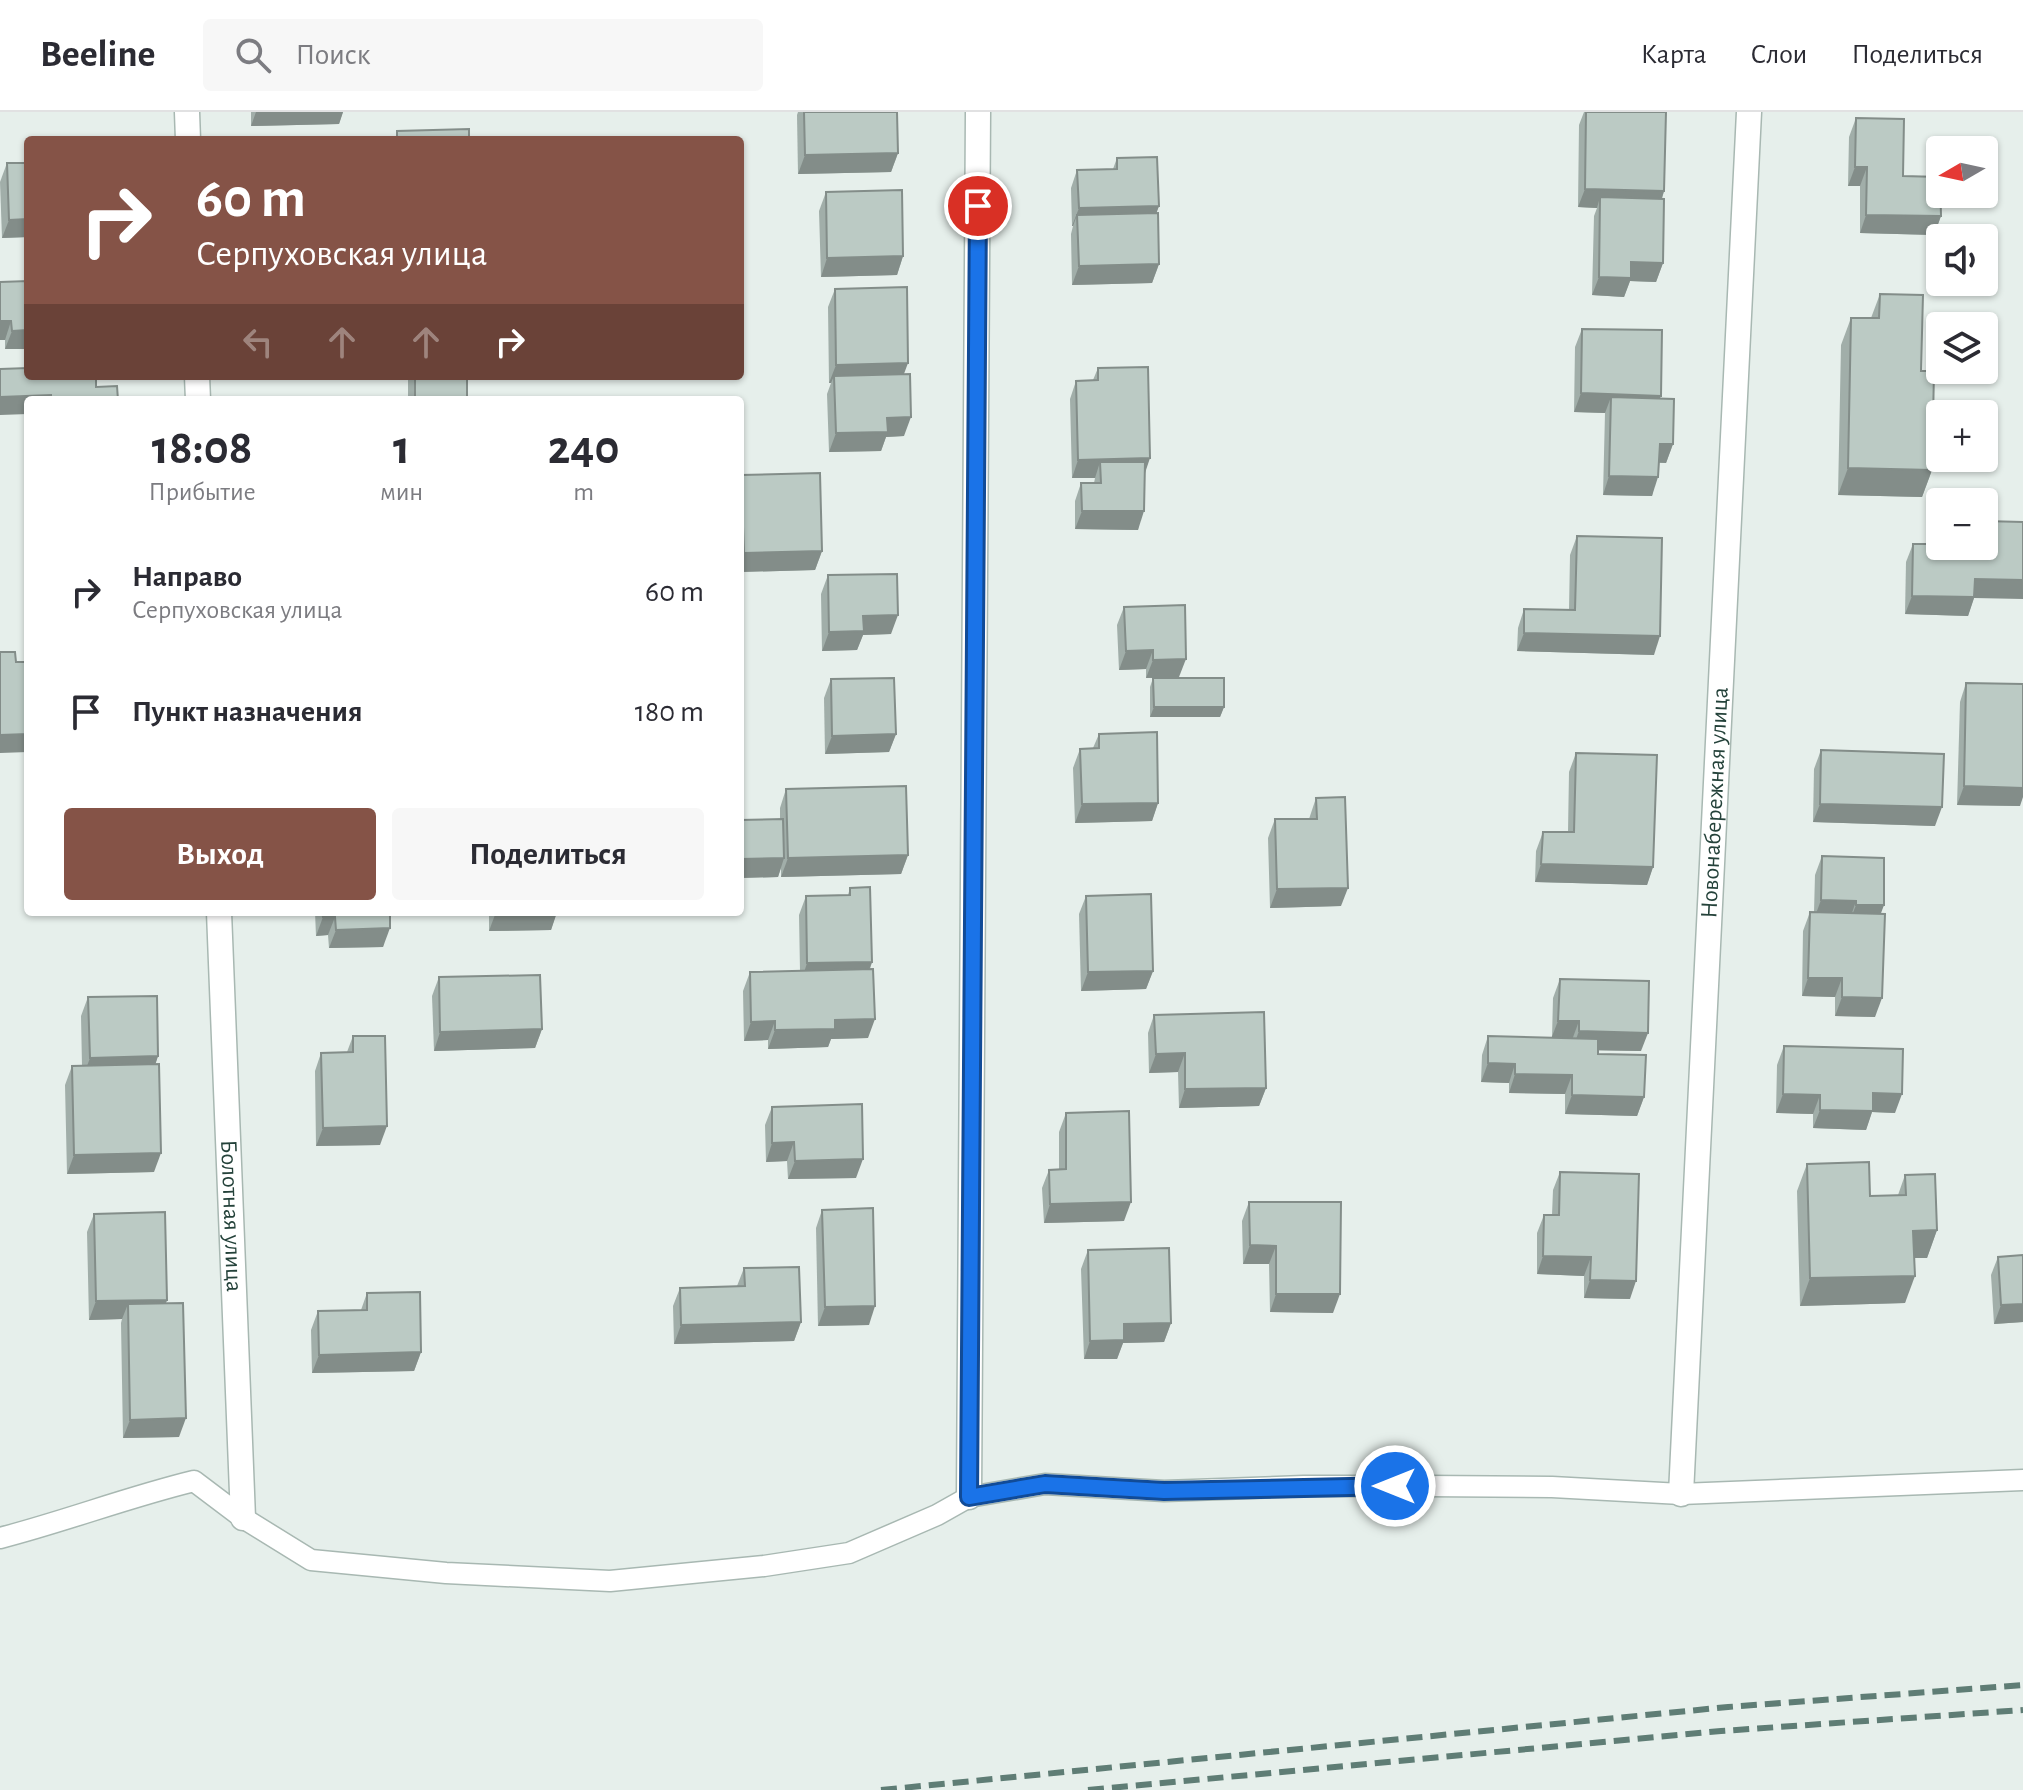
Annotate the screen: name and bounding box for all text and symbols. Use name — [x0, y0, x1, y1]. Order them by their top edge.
search box — [203, 19, 763, 91]
icon: search — [231, 33, 275, 77]
text: Beeline — [40, 36, 155, 74]
text: Поиск — [295, 40, 370, 70]
text: Карта — [1641, 41, 1707, 69]
text: Слои — [1751, 41, 1807, 69]
text: Поделиться — [1851, 41, 1983, 69]
north arrow — [1926, 136, 1998, 208]
map controls — [1926, 136, 1998, 560]
icon: right — [64, 168, 168, 272]
text: 60 m — [196, 171, 306, 227]
pin — [944, 172, 1012, 240]
icon: arrive — [956, 184, 1000, 228]
button: sound — [1926, 224, 1998, 296]
text: Серпуховская улица — [196, 236, 487, 272]
button: layers — [1926, 312, 1998, 384]
icon: left — [236, 320, 280, 364]
icon: ahead — [320, 320, 364, 364]
icon: ahead — [404, 320, 448, 364]
icon: right — [488, 320, 532, 364]
button: + — [1926, 400, 1998, 472]
text: 18:08 — [152, 425, 252, 473]
text: 1 — [393, 425, 410, 473]
text: 240 — [548, 425, 619, 473]
text: Прибытие — [148, 479, 256, 505]
text: мин — [380, 479, 423, 505]
text: m — [573, 479, 594, 505]
button: − — [1926, 488, 1998, 560]
text: Направо — [132, 562, 242, 592]
icon: right — [64, 570, 108, 614]
text: 60 m — [645, 577, 704, 607]
text: Серпуховская улица — [132, 597, 342, 623]
street label: Новонабережная улица — [1697, 687, 1733, 919]
icon: arrive — [64, 690, 108, 734]
text: Пункт назначения — [132, 697, 363, 727]
text: 180 m — [635, 697, 704, 727]
button: Выход — [64, 808, 376, 900]
button: Поделиться — [392, 808, 704, 900]
street label: Болотная улица — [216, 1139, 246, 1292]
position arrow — [1353, 1444, 1437, 1528]

